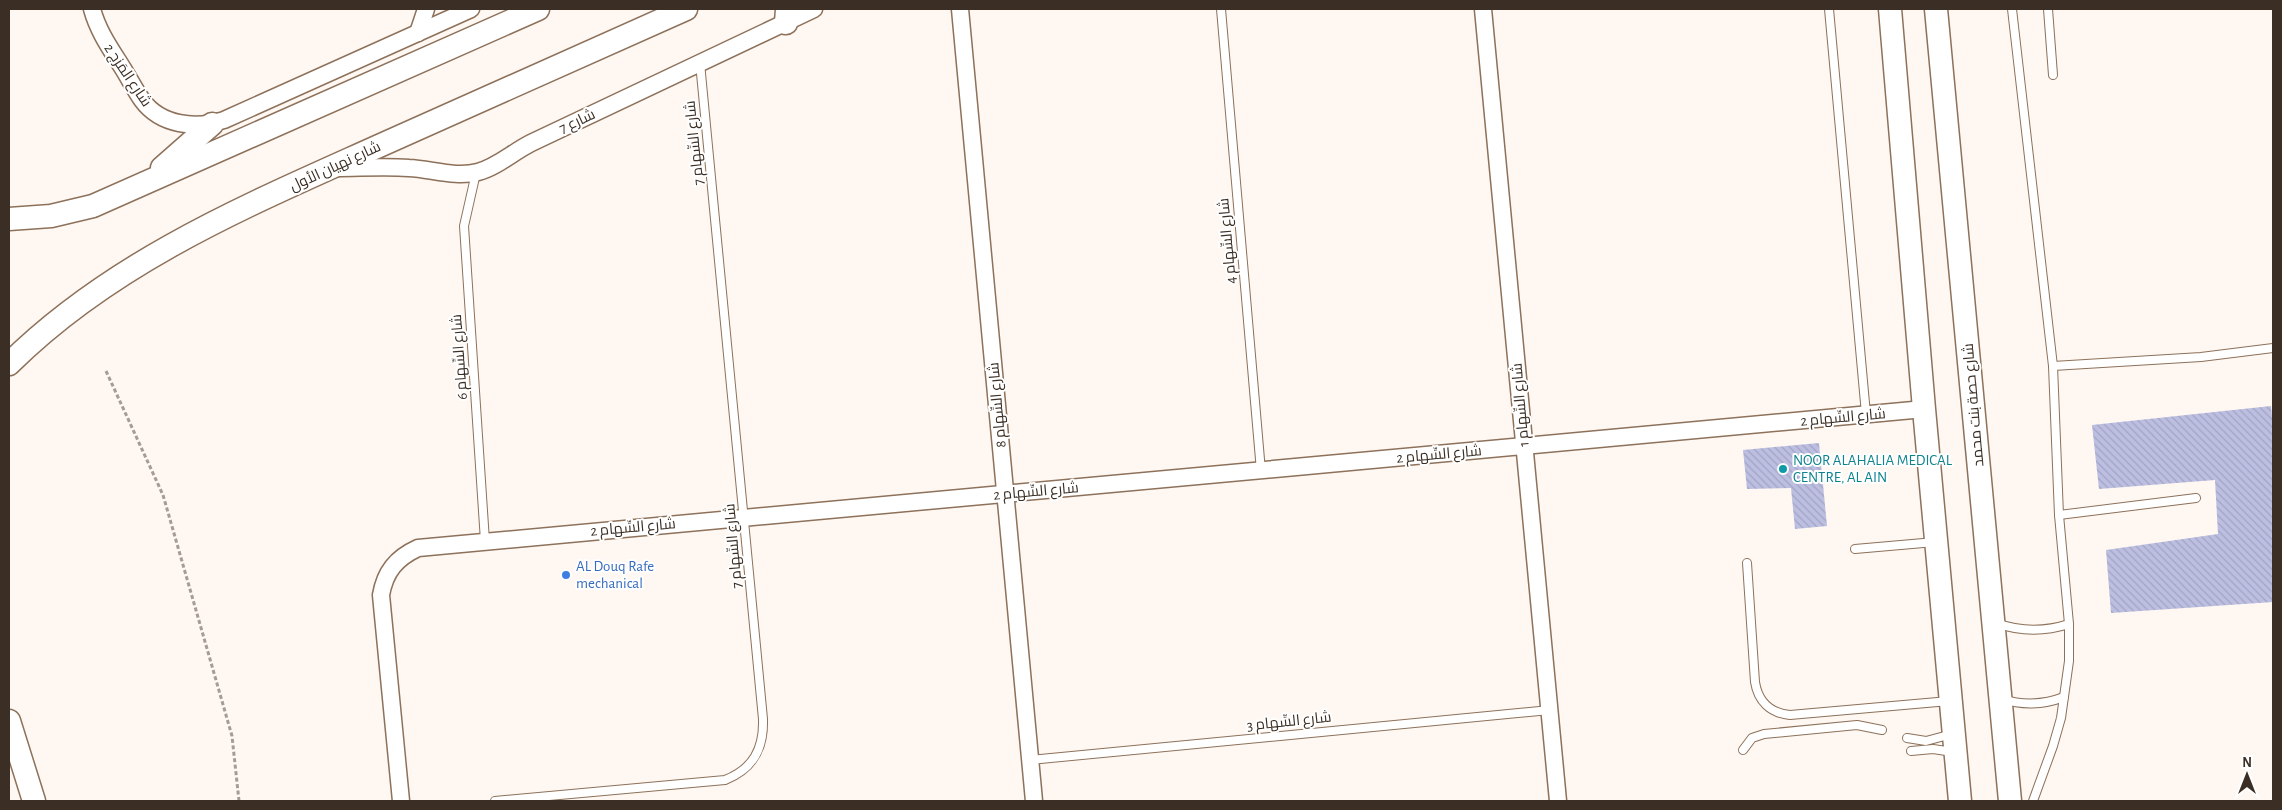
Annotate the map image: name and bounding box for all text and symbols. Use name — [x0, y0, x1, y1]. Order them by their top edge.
street label: شارع المَزج 2 — [99, 41, 155, 111]
street label: شارع السِّهام 7 — [682, 100, 709, 186]
street label: شارع 7 — [556, 106, 599, 139]
street label: شارع نهيان الأول — [287, 138, 384, 197]
street label: شارع السِّهام 4 — [1215, 197, 1242, 285]
street label: شارع السِّهام 6 — [448, 313, 473, 400]
street label: شارع حصة بنت محمد — [1960, 342, 1989, 467]
street label: شارع السِّهام 8 — [985, 361, 1012, 448]
street label: شارع السِّهام 1 — [1508, 362, 1535, 448]
street label: شارع السِّهام 2 — [1800, 405, 1887, 432]
street label: شارع السِّهام 2 — [1396, 442, 1483, 469]
place label: NOOR ALAHALIA MEDICAL CENTRE, AL AIN — [1793, 453, 1953, 485]
marker: NOOR ALAHALIA MEDICAL CENTRE, AL AIN — [1777, 463, 1789, 475]
street label: شارع السِّهام 2 — [993, 479, 1080, 506]
street label: شارع السِّهام 7 — [721, 503, 748, 589]
street label: شارع السِّهام 2 — [590, 515, 677, 542]
place label: AL Douq Rafe mechanical — [576, 559, 654, 591]
marker: AL Douq Rafe mechanical — [560, 569, 572, 581]
street label: شارع السِّهام 3 — [1246, 709, 1332, 736]
north arrow — [2222, 750, 2272, 800]
text: N — [2242, 756, 2252, 770]

